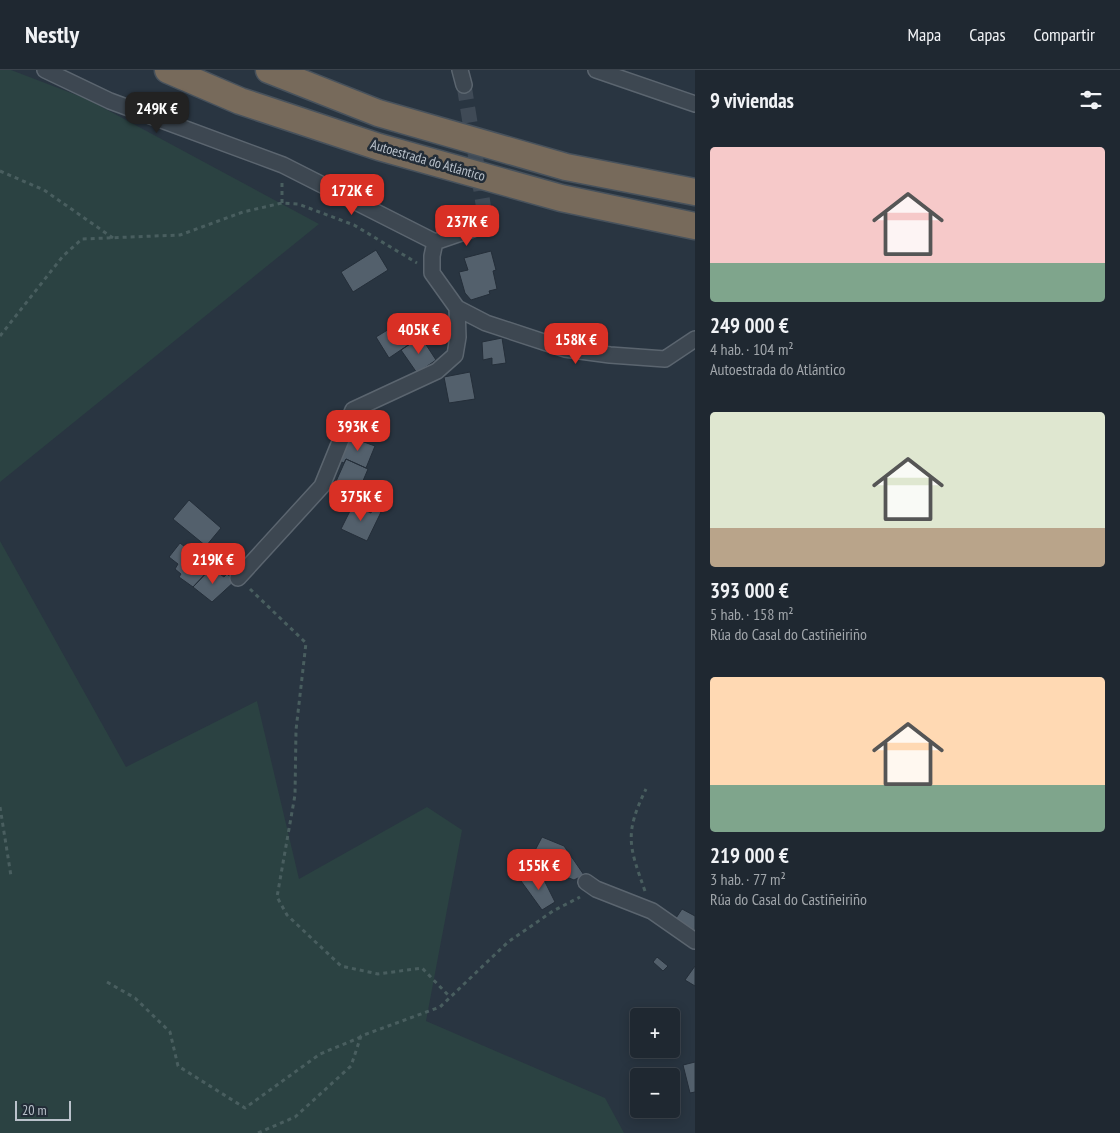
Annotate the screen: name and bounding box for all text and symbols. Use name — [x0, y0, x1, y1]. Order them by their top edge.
text: Nestly — [25, 19, 79, 50]
text: Mapa — [908, 23, 941, 46]
text: Capas — [969, 23, 1006, 46]
text: Compartir — [1034, 23, 1095, 46]
icon: filters — [1077, 86, 1105, 114]
text: 9 viviendas — [710, 87, 794, 114]
pin: 249K € — [116, 92, 198, 134]
text: 249K € — [136, 98, 178, 118]
street label: Autoestrada do Atlántico — [369, 135, 487, 185]
pin: 172K € — [311, 174, 393, 216]
icon: home — [863, 179, 953, 269]
text: 172K € — [331, 180, 373, 200]
pin: 237K € — [426, 204, 508, 247]
text: 237K € — [446, 211, 488, 231]
pin: 405K € — [378, 312, 460, 355]
text: 249 000 € — [710, 312, 789, 339]
text: 405K € — [398, 319, 440, 339]
pin: 158K € — [535, 322, 617, 365]
text: 158K € — [555, 329, 597, 349]
text: 4 hab. · 104 m² — [710, 339, 794, 359]
text: Autoestrada do Atlántico — [710, 359, 846, 379]
pin: 393K € — [317, 410, 399, 452]
text: 393K € — [337, 416, 379, 436]
icon: home — [863, 444, 953, 534]
pin: 375K € — [320, 480, 402, 522]
text: 375K € — [340, 486, 382, 506]
pin: 219K € — [172, 542, 254, 585]
text: 219K € — [192, 549, 234, 569]
text: 393 000 € — [710, 577, 789, 604]
text: 5 hab. · 158 m² — [710, 604, 794, 624]
text: Rúa do Casal do Castiñeiriño — [710, 624, 867, 644]
icon: home — [863, 709, 953, 799]
text: 219 000 € — [710, 842, 789, 869]
pin: 155K € — [498, 848, 580, 891]
text: 155K € — [518, 855, 560, 875]
text: 3 hab. · 77 m² — [710, 869, 786, 889]
text: Rúa do Casal do Castiñeiriño — [710, 889, 867, 909]
map controls — [630, 1008, 680, 1118]
button: + — [630, 1008, 680, 1058]
button: − — [630, 1068, 680, 1118]
scale bar — [15, 1098, 71, 1121]
text: 20 m — [22, 1101, 47, 1119]

